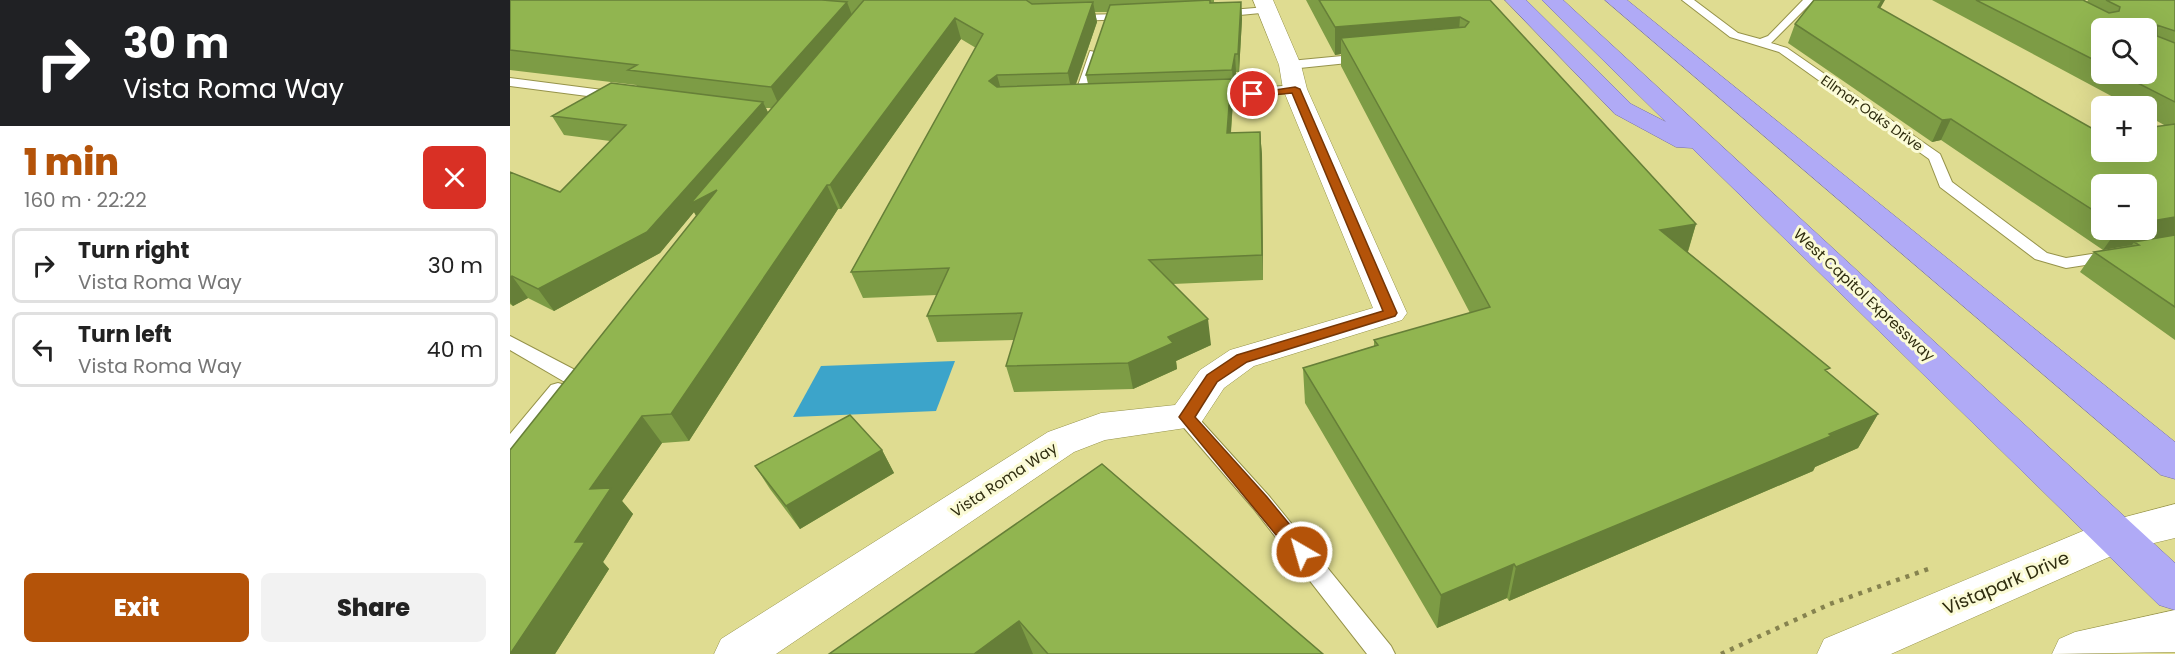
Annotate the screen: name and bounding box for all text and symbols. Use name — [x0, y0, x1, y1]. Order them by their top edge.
text: 30 m — [123, 14, 229, 73]
map controls — [2091, 18, 2157, 240]
button: search — [2091, 18, 2157, 84]
icon: right — [24, 24, 102, 102]
pin — [1227, 68, 1278, 119]
text: Vista Roma Way — [123, 70, 344, 107]
street label: Ellmar Oaks Drive — [1817, 70, 1927, 156]
icon: arrive — [1236, 77, 1269, 110]
button: + — [2091, 96, 2157, 162]
text: 1 min — [24, 137, 119, 188]
button: close — [423, 146, 486, 209]
button: − — [2091, 174, 2157, 240]
text: 160 m · 22:22 — [24, 186, 147, 214]
street label: West Capitol Expressway — [1789, 224, 1940, 366]
text: Turn right — [78, 235, 189, 266]
icon: right — [27, 249, 60, 282]
text: 30 m — [428, 250, 483, 281]
text: Vista Roma Way — [78, 268, 242, 296]
text: Turn left — [78, 319, 172, 350]
icon: left — [27, 333, 60, 366]
text: 40 m — [427, 334, 483, 365]
text: Vista Roma Way — [78, 352, 242, 380]
street label: Vista Roma Way — [947, 437, 1061, 522]
position arrow — [1270, 520, 1334, 584]
street label: Vistapark Drive — [1939, 545, 2073, 620]
button: Exit — [24, 573, 249, 642]
button: Share — [261, 573, 486, 642]

